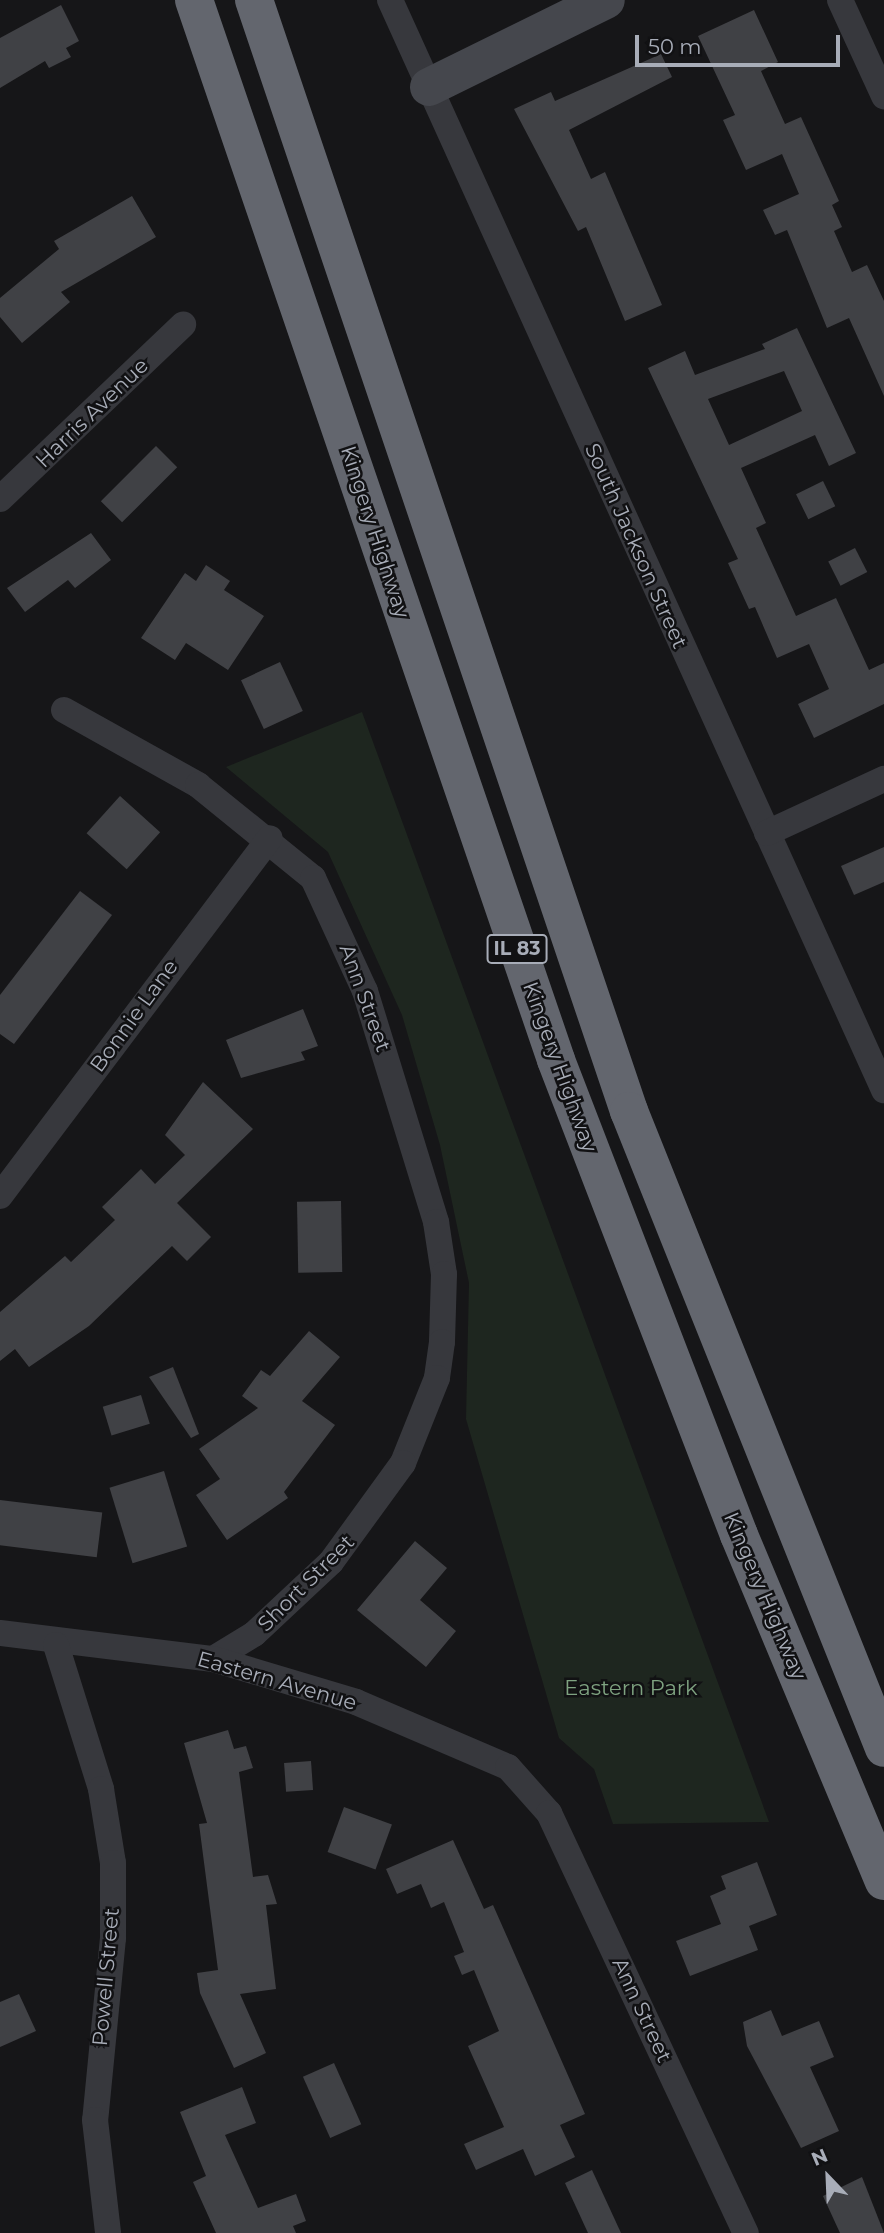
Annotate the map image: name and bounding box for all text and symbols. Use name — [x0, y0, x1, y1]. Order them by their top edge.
scale bar — [639, 21, 844, 65]
text: 50 m — [648, 34, 702, 59]
street label: Harris Avenue — [31, 353, 153, 473]
street label: South Jackson Street — [579, 440, 693, 652]
street label: Kingery Highway — [335, 443, 415, 621]
road number: IL 83 — [486, 934, 548, 965]
street label: Ann Street — [334, 941, 396, 1055]
street label: Bonnie Lane — [85, 955, 183, 1077]
street label: Kingery Highway — [517, 978, 603, 1156]
street label: Kingery Highway — [718, 1508, 812, 1684]
street label: Short Street — [252, 1529, 360, 1637]
street label: Eastern Avenue — [194, 1646, 360, 1716]
park label: Eastern Park — [564, 1675, 698, 1701]
street label: Powell Street — [87, 1907, 125, 2047]
street label: Ann Street — [607, 1954, 677, 2066]
north arrow — [793, 2142, 863, 2212]
text: N — [808, 2144, 831, 2171]

